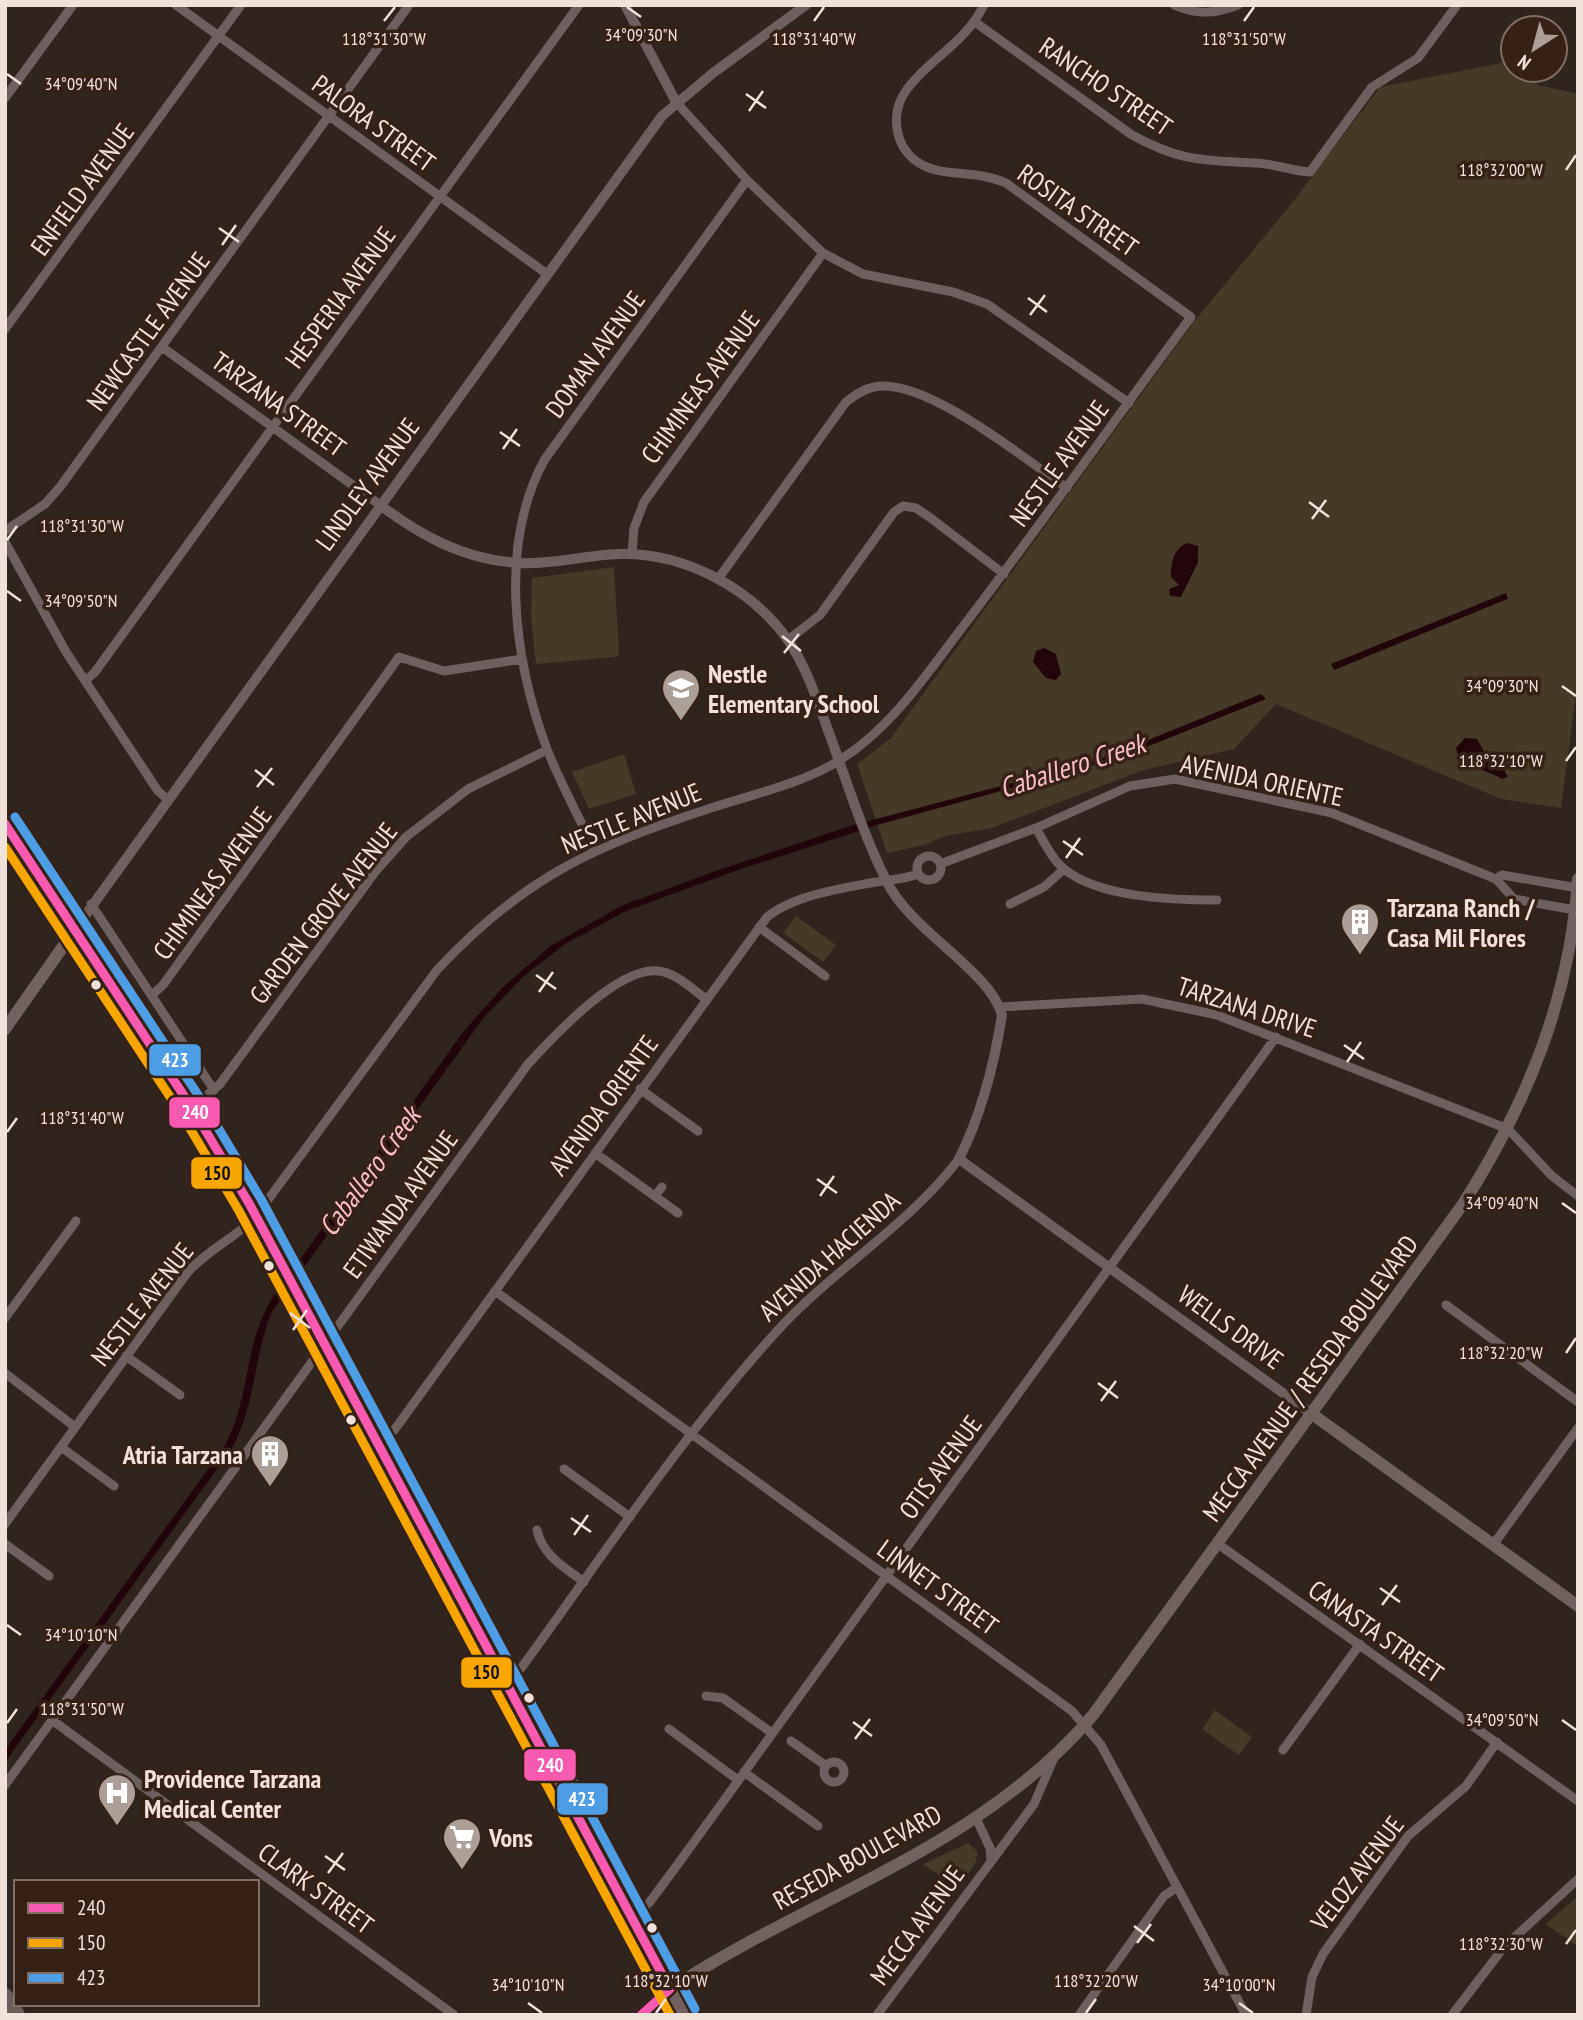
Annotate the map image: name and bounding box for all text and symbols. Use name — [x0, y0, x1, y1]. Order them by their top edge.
north arrow — [1499, 14, 1569, 84]
text: 34°09'30"N — [605, 23, 677, 46]
text: 118°31'30"W — [342, 27, 426, 50]
text: 118°31'40"W — [772, 27, 856, 50]
text: 118°31'50"W — [1202, 27, 1286, 50]
street label: RANCHO STREET — [1033, 30, 1179, 143]
text: N — [1513, 50, 1535, 75]
street label: PALORA STREET — [306, 67, 442, 179]
text: 34°09'40"N — [45, 72, 117, 95]
street label: ENFIELD AVENUE — [23, 116, 141, 262]
street label: ROSITA STREET — [1011, 156, 1145, 264]
text: 118°32'00"W — [1459, 158, 1543, 181]
street label: HESPERIA AVENUE — [278, 220, 402, 374]
street label: NEWCASTLE AVENUE — [79, 245, 217, 417]
street label: DOMAN AVENUE — [538, 284, 652, 424]
street label: CHIMINEAS AVENUE — [633, 304, 767, 470]
street label: TARZANA STREET — [205, 344, 353, 464]
street label: NESTLE AVENUE — [1002, 394, 1116, 532]
street label: LINDLEY AVENUE — [308, 411, 426, 557]
text: 118°31'30"W — [40, 514, 124, 537]
text: 34°09'50"N — [45, 589, 117, 612]
place label: Nestle Elementary School — [708, 657, 880, 720]
school or university icon: Nestle Elementary School — [660, 667, 702, 722]
text: 34°09'30"N — [1466, 674, 1538, 697]
water label: Caballero Creek — [994, 723, 1153, 806]
street label: AVENIDA ORIENTE — [1178, 747, 1346, 813]
text: 118°32'10"W — [1459, 749, 1543, 772]
street label: NESTLE AVENUE — [556, 775, 706, 861]
street label: CHIMINEAS AVENUE — [145, 800, 279, 966]
street label: GARDEN GROVE AVENUE — [242, 816, 404, 1010]
place label: Tarzana Ranch / Casa Mil Flores — [1387, 891, 1535, 954]
building icon: Tarzana Ranch / Casa Mil Flores — [1339, 901, 1381, 956]
street label: TARZANA DRIVE — [1173, 969, 1321, 1045]
unlabelled marker — [89, 978, 103, 992]
street label: AVENIDA ORIENTE — [541, 1028, 665, 1182]
line badge: 423 — [148, 1043, 202, 1077]
text: 423 — [161, 1048, 189, 1072]
line badge: 240 — [168, 1096, 221, 1129]
water label: Caballero Creek — [310, 1096, 430, 1243]
text: 240 — [181, 1100, 209, 1124]
text: 118°31'40"W — [40, 1106, 124, 1129]
street label: ETIWANDA AVENUE — [335, 1124, 465, 1284]
line badge: 150 — [190, 1156, 243, 1190]
text: 150 — [203, 1161, 231, 1185]
street label: AVENIDA HACIENDA — [752, 1183, 907, 1328]
text: 34°09'40"N — [1466, 1191, 1538, 1214]
street label: MECCA AVENUE / RESEDA BOULEVARD — [1195, 1228, 1425, 1528]
street label: NESTLE AVENUE — [83, 1236, 201, 1372]
unlabelled marker — [262, 1259, 276, 1273]
street label: WELLS DRIVE — [1172, 1278, 1290, 1376]
text: 118°32'20"W — [1459, 1341, 1543, 1364]
street label: OTIS AVENUE — [891, 1409, 989, 1525]
unlabelled marker — [344, 1413, 358, 1427]
building icon: Atria Tarzana — [249, 1433, 291, 1488]
place label: Atria Tarzana — [122, 1438, 243, 1471]
street label: LINNET STREET — [871, 1532, 1005, 1642]
street label: CANASTA STREET — [1302, 1572, 1450, 1690]
text: 34°10'10"N — [45, 1623, 117, 1646]
line badge: 150 — [460, 1656, 513, 1689]
text: 150 — [472, 1660, 500, 1684]
unlabelled marker — [522, 1691, 536, 1705]
text: 118°31'50"W — [40, 1697, 124, 1720]
text: 34°09'50"N — [1466, 1708, 1538, 1731]
line badge: 240 — [523, 1748, 577, 1782]
text: 240 — [536, 1753, 564, 1777]
place label: Providence Tarzana Medical Center — [144, 1762, 321, 1825]
hospital icon: Providence Tarzana Medical Center — [96, 1772, 138, 1827]
line badge: 423 — [556, 1782, 609, 1816]
text: 423 — [568, 1787, 596, 1811]
street label: RESEDA BOULEVARD — [767, 1797, 947, 1917]
street label: VELOZ AVENUE — [1303, 1809, 1411, 1938]
supermarket icon: Vons — [441, 1816, 483, 1871]
place label: Vons — [488, 1821, 533, 1854]
street label: CLARK STREET — [252, 1835, 380, 1941]
street label: MECCA AVENUE — [863, 1859, 971, 1991]
legend — [14, 1880, 259, 2006]
text: 240 — [77, 1894, 105, 1921]
unlabelled marker — [645, 1921, 659, 1935]
text: 150 — [77, 1929, 105, 1956]
text: 118°32'30"W — [1459, 1932, 1543, 1955]
text: 423 — [77, 1964, 105, 1991]
text: 118°32'10"W — [624, 1969, 708, 1992]
text: 118°32'20"W — [1054, 1969, 1138, 1992]
text: 34°10'10"N — [492, 1973, 564, 1996]
text: 34°10'00"N — [1203, 1973, 1275, 1996]

